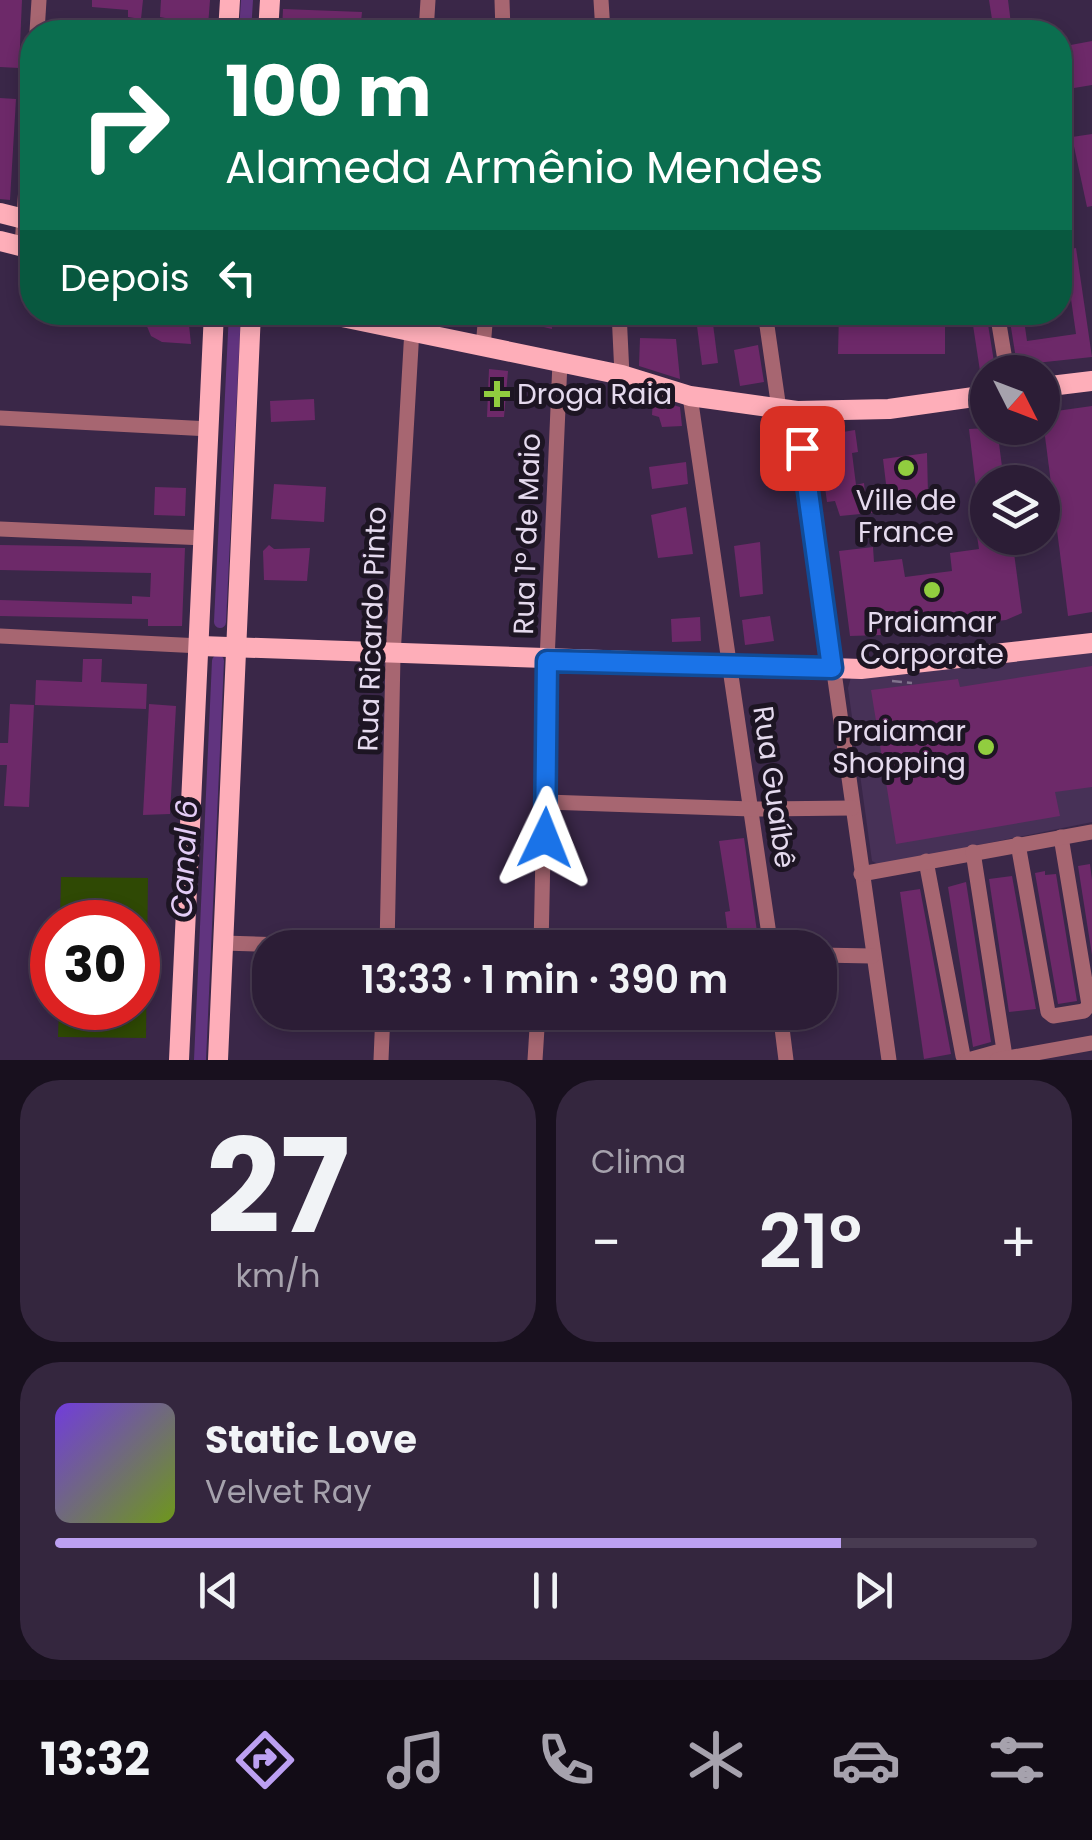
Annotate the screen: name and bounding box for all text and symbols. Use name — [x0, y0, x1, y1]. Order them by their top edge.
text: 100 m — [225, 42, 432, 141]
icon: right — [60, 60, 190, 190]
text: Alameda Armênio Mendes — [225, 136, 823, 199]
icon: left — [210, 250, 265, 305]
text: Depois — [60, 251, 190, 304]
north arrow — [970, 355, 1060, 445]
map controls — [970, 355, 1060, 555]
place label: Droga Raia — [517, 375, 672, 414]
marker: Droga Raia — [486, 383, 508, 405]
pin — [760, 406, 845, 491]
icon: arrive — [775, 421, 830, 476]
street label: Rua 1º de Maio — [504, 433, 550, 635]
marker: Ville de France — [895, 457, 917, 479]
button: layers — [970, 465, 1060, 555]
place label: Ville de France — [856, 481, 956, 552]
street label: Rua Ricardo Pinto — [348, 506, 396, 752]
marker: Praiamar Corporate — [921, 579, 943, 601]
place label: Praiamar Corporate — [860, 603, 1004, 674]
street label: Rua Guaíbê — [743, 703, 805, 871]
place label: Praiamar Shopping — [832, 712, 966, 783]
marker: Praiamar Shopping — [975, 736, 997, 758]
position arrow — [493, 786, 597, 890]
water label: Canal 6 — [159, 799, 209, 919]
speed limit sign: 30 — [30, 900, 160, 1030]
text: 13:33 · 1 min · 390 m — [361, 953, 728, 1006]
text: 27 — [206, 1095, 350, 1278]
text: Clima — [591, 1139, 686, 1184]
text: 21° — [759, 1189, 862, 1294]
text: − — [591, 1204, 621, 1281]
text: + — [999, 1204, 1037, 1281]
text: km/h — [235, 1253, 321, 1298]
text: Static Love — [205, 1413, 417, 1466]
text: Velvet Ray — [205, 1469, 371, 1514]
icon: previous — [191, 1563, 246, 1618]
icon: pause — [518, 1563, 573, 1618]
icon: next — [846, 1563, 901, 1618]
icon: directions — [230, 1725, 300, 1795]
icon: music — [381, 1725, 451, 1795]
icon: phone — [531, 1725, 601, 1795]
icon: climate — [681, 1725, 751, 1795]
icon: car — [831, 1725, 901, 1795]
icon: filters — [982, 1725, 1052, 1795]
text: 13:32 — [40, 1728, 150, 1791]

